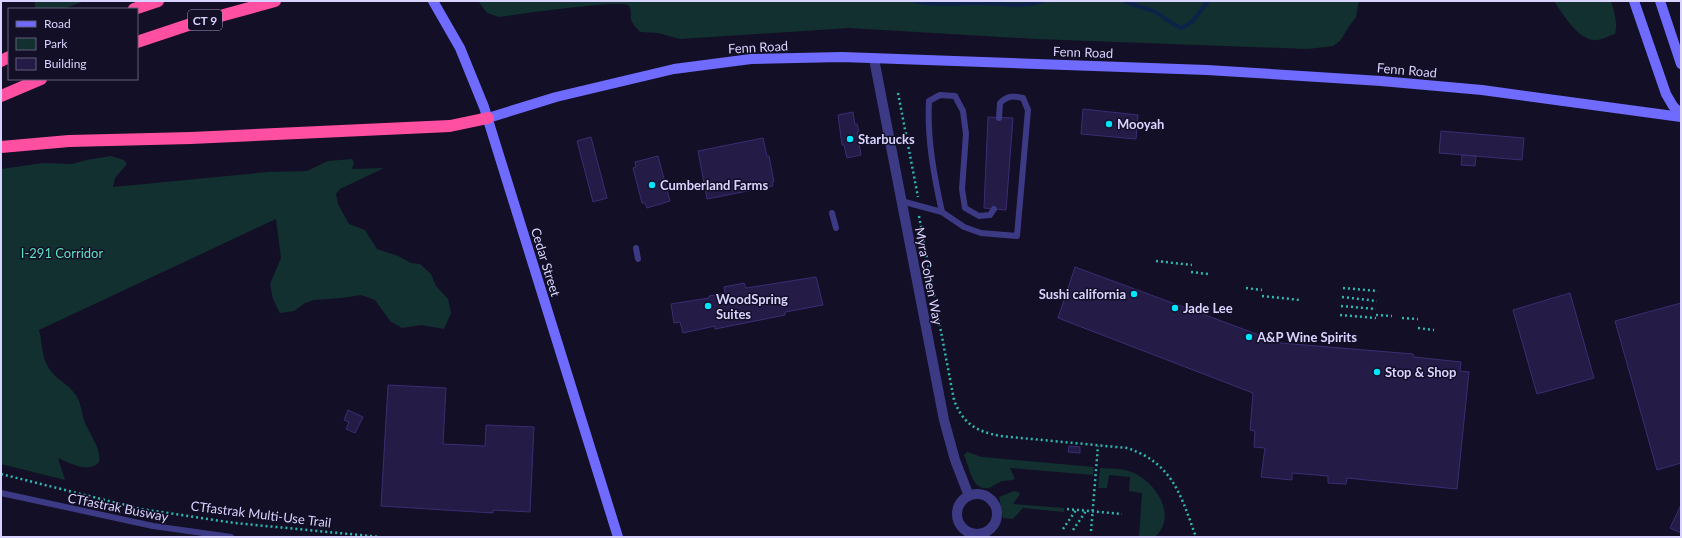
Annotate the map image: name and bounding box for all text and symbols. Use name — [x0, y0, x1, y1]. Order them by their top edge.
legend — [8, 8, 138, 80]
road number: CT 9 — [188, 10, 222, 30]
text: Road — [44, 16, 71, 31]
text: Park — [44, 36, 68, 51]
street label: Fenn Road — [727, 37, 789, 57]
street label: Fenn Road — [1053, 43, 1113, 61]
text: Building — [44, 56, 87, 71]
street label: Fenn Road — [1376, 59, 1438, 81]
place label: Mooyah — [1117, 116, 1164, 132]
marker: Mooyah — [1104, 119, 1114, 129]
place label: Starbucks — [858, 131, 915, 147]
marker: Starbucks — [845, 134, 855, 144]
place label: Cumberland Farms — [660, 177, 768, 193]
marker: Cumberland Farms — [647, 180, 657, 190]
street label: Cedar Street — [528, 226, 564, 299]
street label: Myra Cohen Way — [912, 226, 946, 327]
park label: I-291 Corridor — [21, 245, 103, 261]
place label: Sushi california — [1039, 286, 1126, 302]
marker: Sushi california — [1129, 289, 1139, 299]
place label: WoodSpring Suites — [716, 291, 788, 322]
place label: Jade Lee — [1183, 300, 1233, 316]
marker: WoodSpring Suites — [703, 301, 713, 311]
marker: Jade Lee — [1170, 303, 1180, 313]
place label: A&P Wine Spirits — [1256, 329, 1357, 345]
marker: A&P Wine Spirits — [1244, 332, 1254, 342]
place label: Stop & Shop — [1385, 364, 1456, 380]
marker: Stop & Shop — [1372, 367, 1382, 377]
street label: CTfastrak Busway — [66, 489, 170, 525]
street label: CTfastrak Multi-Use Trail — [190, 497, 332, 531]

